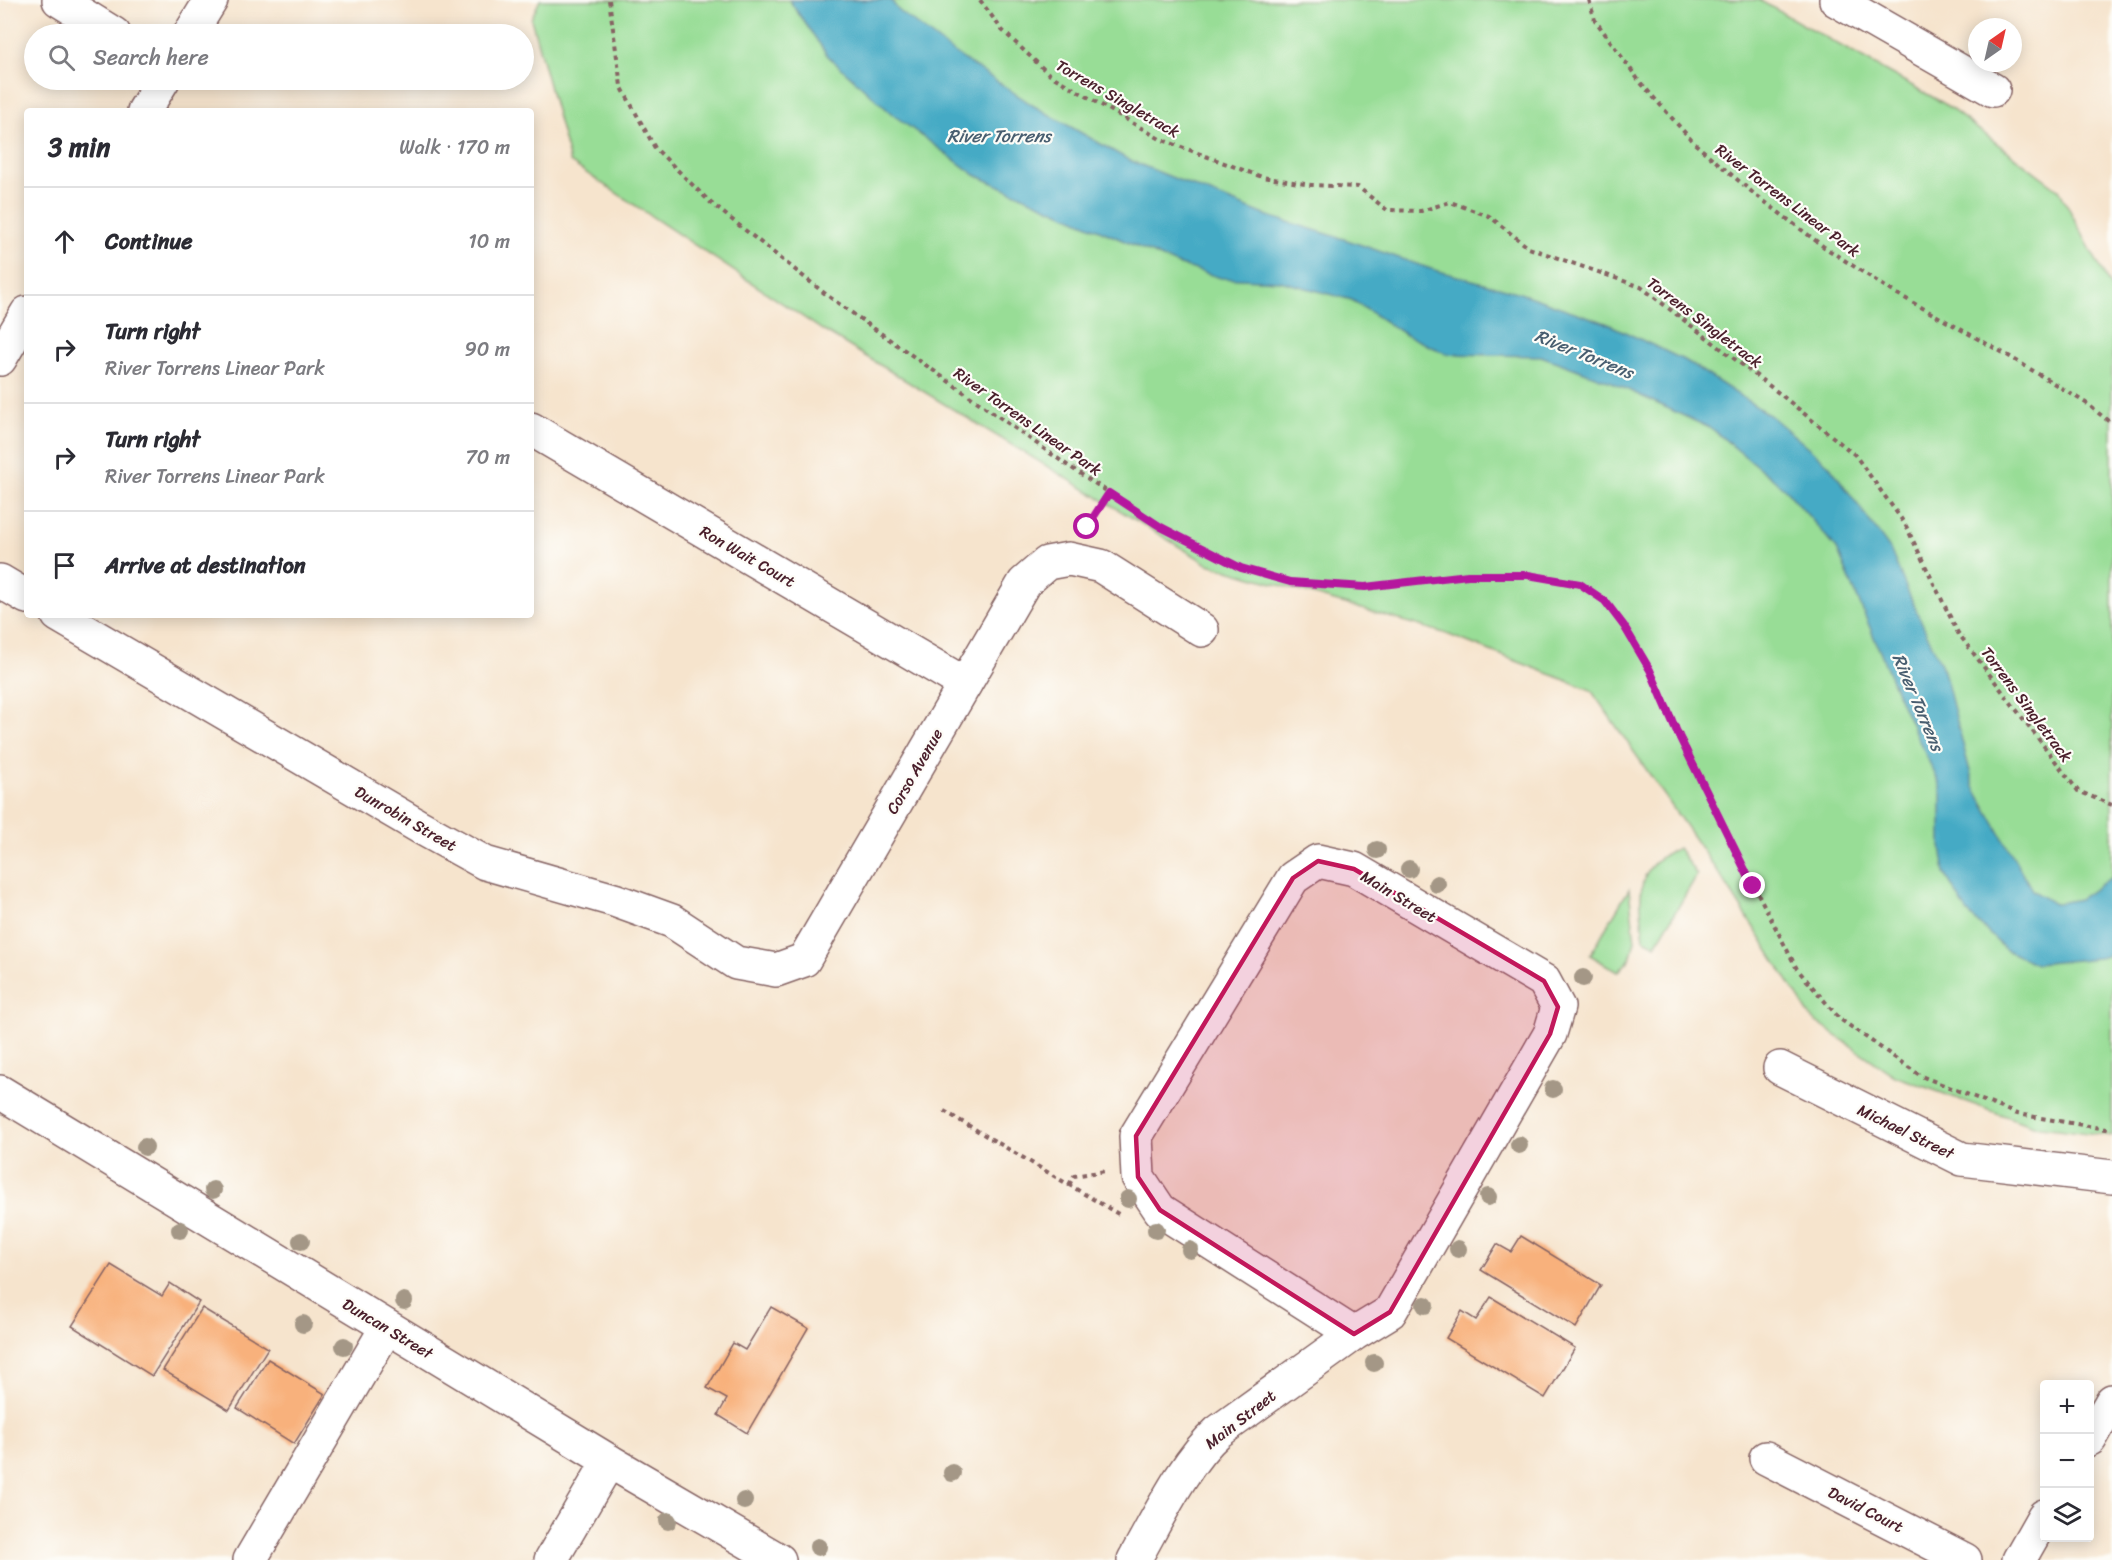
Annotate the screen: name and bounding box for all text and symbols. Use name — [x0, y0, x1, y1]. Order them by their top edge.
north arrow — [1968, 18, 2022, 72]
search box — [24, 24, 534, 90]
text: Search here — [93, 38, 209, 77]
icon: search — [45, 41, 78, 74]
street label: Torrens Singletrack — [1050, 51, 1186, 146]
water label: River Torrens — [947, 120, 1053, 152]
text: 3 min — [48, 124, 110, 170]
text: Walk · 170 m — [399, 130, 510, 165]
street label: River Torrens Linear Park — [1709, 136, 1867, 265]
text: Continue — [105, 222, 193, 261]
text: 10 m — [468, 224, 510, 259]
icon: ahead — [48, 225, 81, 258]
street label: Torrens Singletrack — [1640, 269, 1769, 376]
text: Turn right — [105, 312, 200, 351]
water label: River Torrens — [1530, 320, 1640, 389]
text: 90 m — [465, 332, 510, 367]
icon: right — [48, 333, 81, 366]
text: River Torrens Linear Park — [105, 351, 325, 386]
street label: River Torrens Linear Park — [947, 359, 1108, 484]
text: Turn right — [105, 420, 200, 459]
text: 70 m — [465, 440, 510, 475]
icon: right — [48, 441, 81, 474]
text: River Torrens Linear Park — [105, 459, 325, 494]
route start — [1073, 513, 1099, 539]
street label: Ron Wait Court — [694, 517, 801, 596]
text: Arrive at destination — [105, 546, 306, 585]
icon: arrive — [48, 549, 81, 582]
street label: Torrens Singletrack — [1973, 640, 2080, 769]
water label: River Torrens — [1883, 648, 1954, 758]
street label: Corso Avenue — [878, 723, 951, 820]
street label: Dunrobin Street — [349, 777, 462, 860]
street label: Main Street — [1355, 862, 1443, 931]
route end — [1739, 872, 1765, 898]
street label: Michael Street — [1852, 1095, 1960, 1168]
street label: Duncan Street — [337, 1290, 439, 1367]
map controls — [2040, 1380, 2094, 1542]
button: + — [2040, 1380, 2094, 1434]
street label: Main Street — [1198, 1382, 1283, 1457]
button: − — [2040, 1434, 2094, 1488]
street label: David Court — [1823, 1478, 1909, 1541]
button: layers — [2040, 1488, 2094, 1542]

